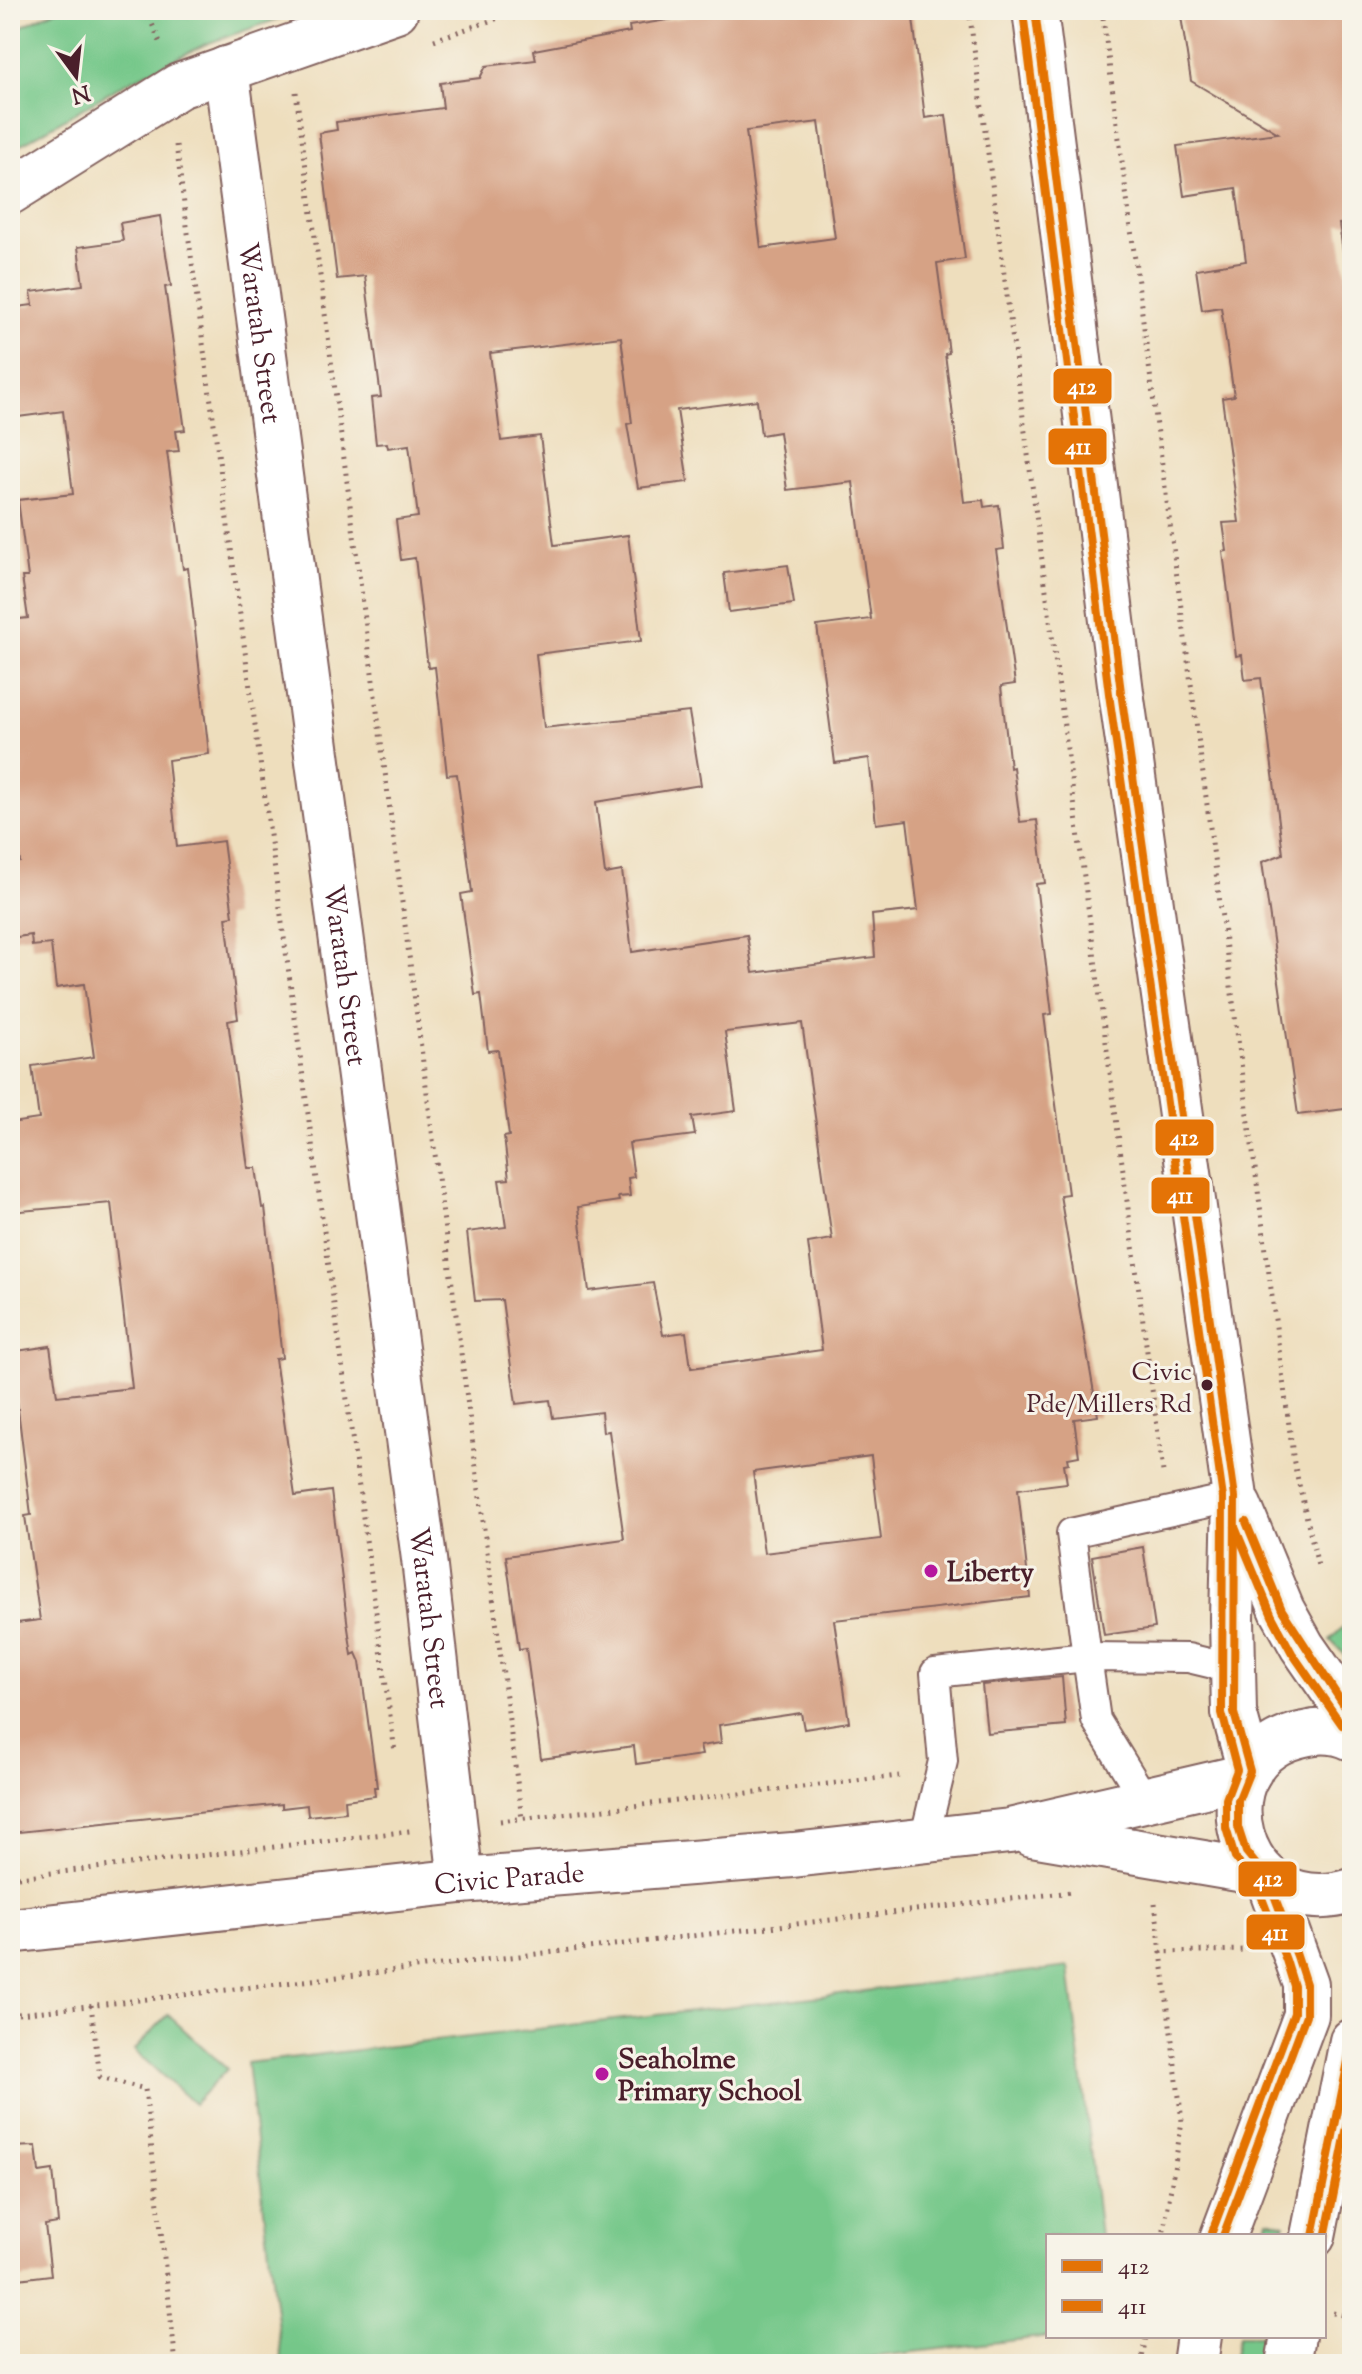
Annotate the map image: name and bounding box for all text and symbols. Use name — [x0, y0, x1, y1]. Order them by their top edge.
north arrow — [36, 36, 116, 116]
text: N — [67, 75, 93, 110]
street label: Waratah Street — [226, 240, 290, 427]
line badge: 412 — [1052, 367, 1113, 405]
text: 412 — [1067, 373, 1097, 405]
line badge: 411 — [1047, 427, 1108, 466]
text: 411 — [1064, 433, 1092, 465]
street label: Waratah Street — [312, 882, 375, 1069]
line badge: 412 — [1154, 1118, 1215, 1157]
text: 412 — [1169, 1124, 1199, 1156]
line badge: 411 — [1150, 1176, 1211, 1215]
text: 411 — [1166, 1182, 1194, 1214]
place label: Civic Pde/Millers Rd — [1027, 1355, 1192, 1424]
marker: Civic Pde/Millers Rd — [1199, 1377, 1215, 1393]
street label: Waratah Street — [397, 1525, 458, 1711]
place label: Liberty — [947, 1554, 1034, 1594]
marker: Liberty — [922, 1562, 940, 1580]
street label: Civic Parade — [432, 1854, 586, 1907]
line badge: 412 — [1237, 1860, 1298, 1898]
text: 412 — [1253, 1865, 1283, 1897]
line badge: 411 — [1245, 1913, 1306, 1951]
text: 411 — [1261, 1919, 1289, 1951]
place label: Seaholme Primary School — [618, 2041, 802, 2113]
marker: Seaholme Primary School — [593, 2065, 611, 2083]
legend — [1046, 2234, 1326, 2338]
text: 412 — [1118, 2251, 1150, 2285]
text: 411 — [1118, 2291, 1146, 2325]

